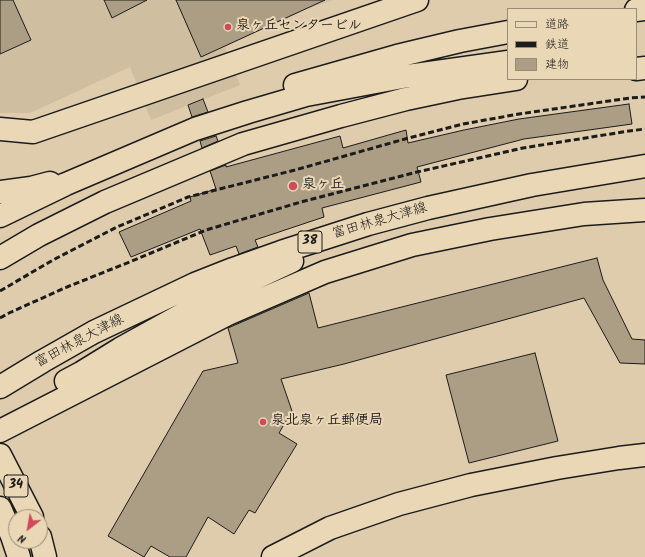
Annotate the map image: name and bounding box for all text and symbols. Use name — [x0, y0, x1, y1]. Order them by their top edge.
legend — [507, 8, 637, 80]
text: 道路 — [545, 15, 569, 34]
place label: 泉ヶ丘センタービル — [236, 19, 362, 35]
marker: 泉ヶ丘センタービル — [223, 22, 233, 32]
text: 鉄道 — [545, 35, 569, 54]
text: 建物 — [545, 55, 569, 74]
place label: 泉ヶ丘 — [302, 178, 344, 194]
marker: 泉ヶ丘 — [287, 180, 299, 192]
street label: 富田林泉大津線 — [331, 200, 429, 244]
road number: 38 — [298, 231, 322, 253]
street label: 富田林泉大津線 — [33, 312, 127, 372]
place label: 泉北泉ヶ丘郵便局 — [271, 414, 383, 430]
marker: 泉北泉ヶ丘郵便局 — [258, 417, 268, 427]
road number: 34 — [4, 475, 28, 497]
north arrow — [8, 509, 48, 549]
text: N — [15, 529, 30, 548]

